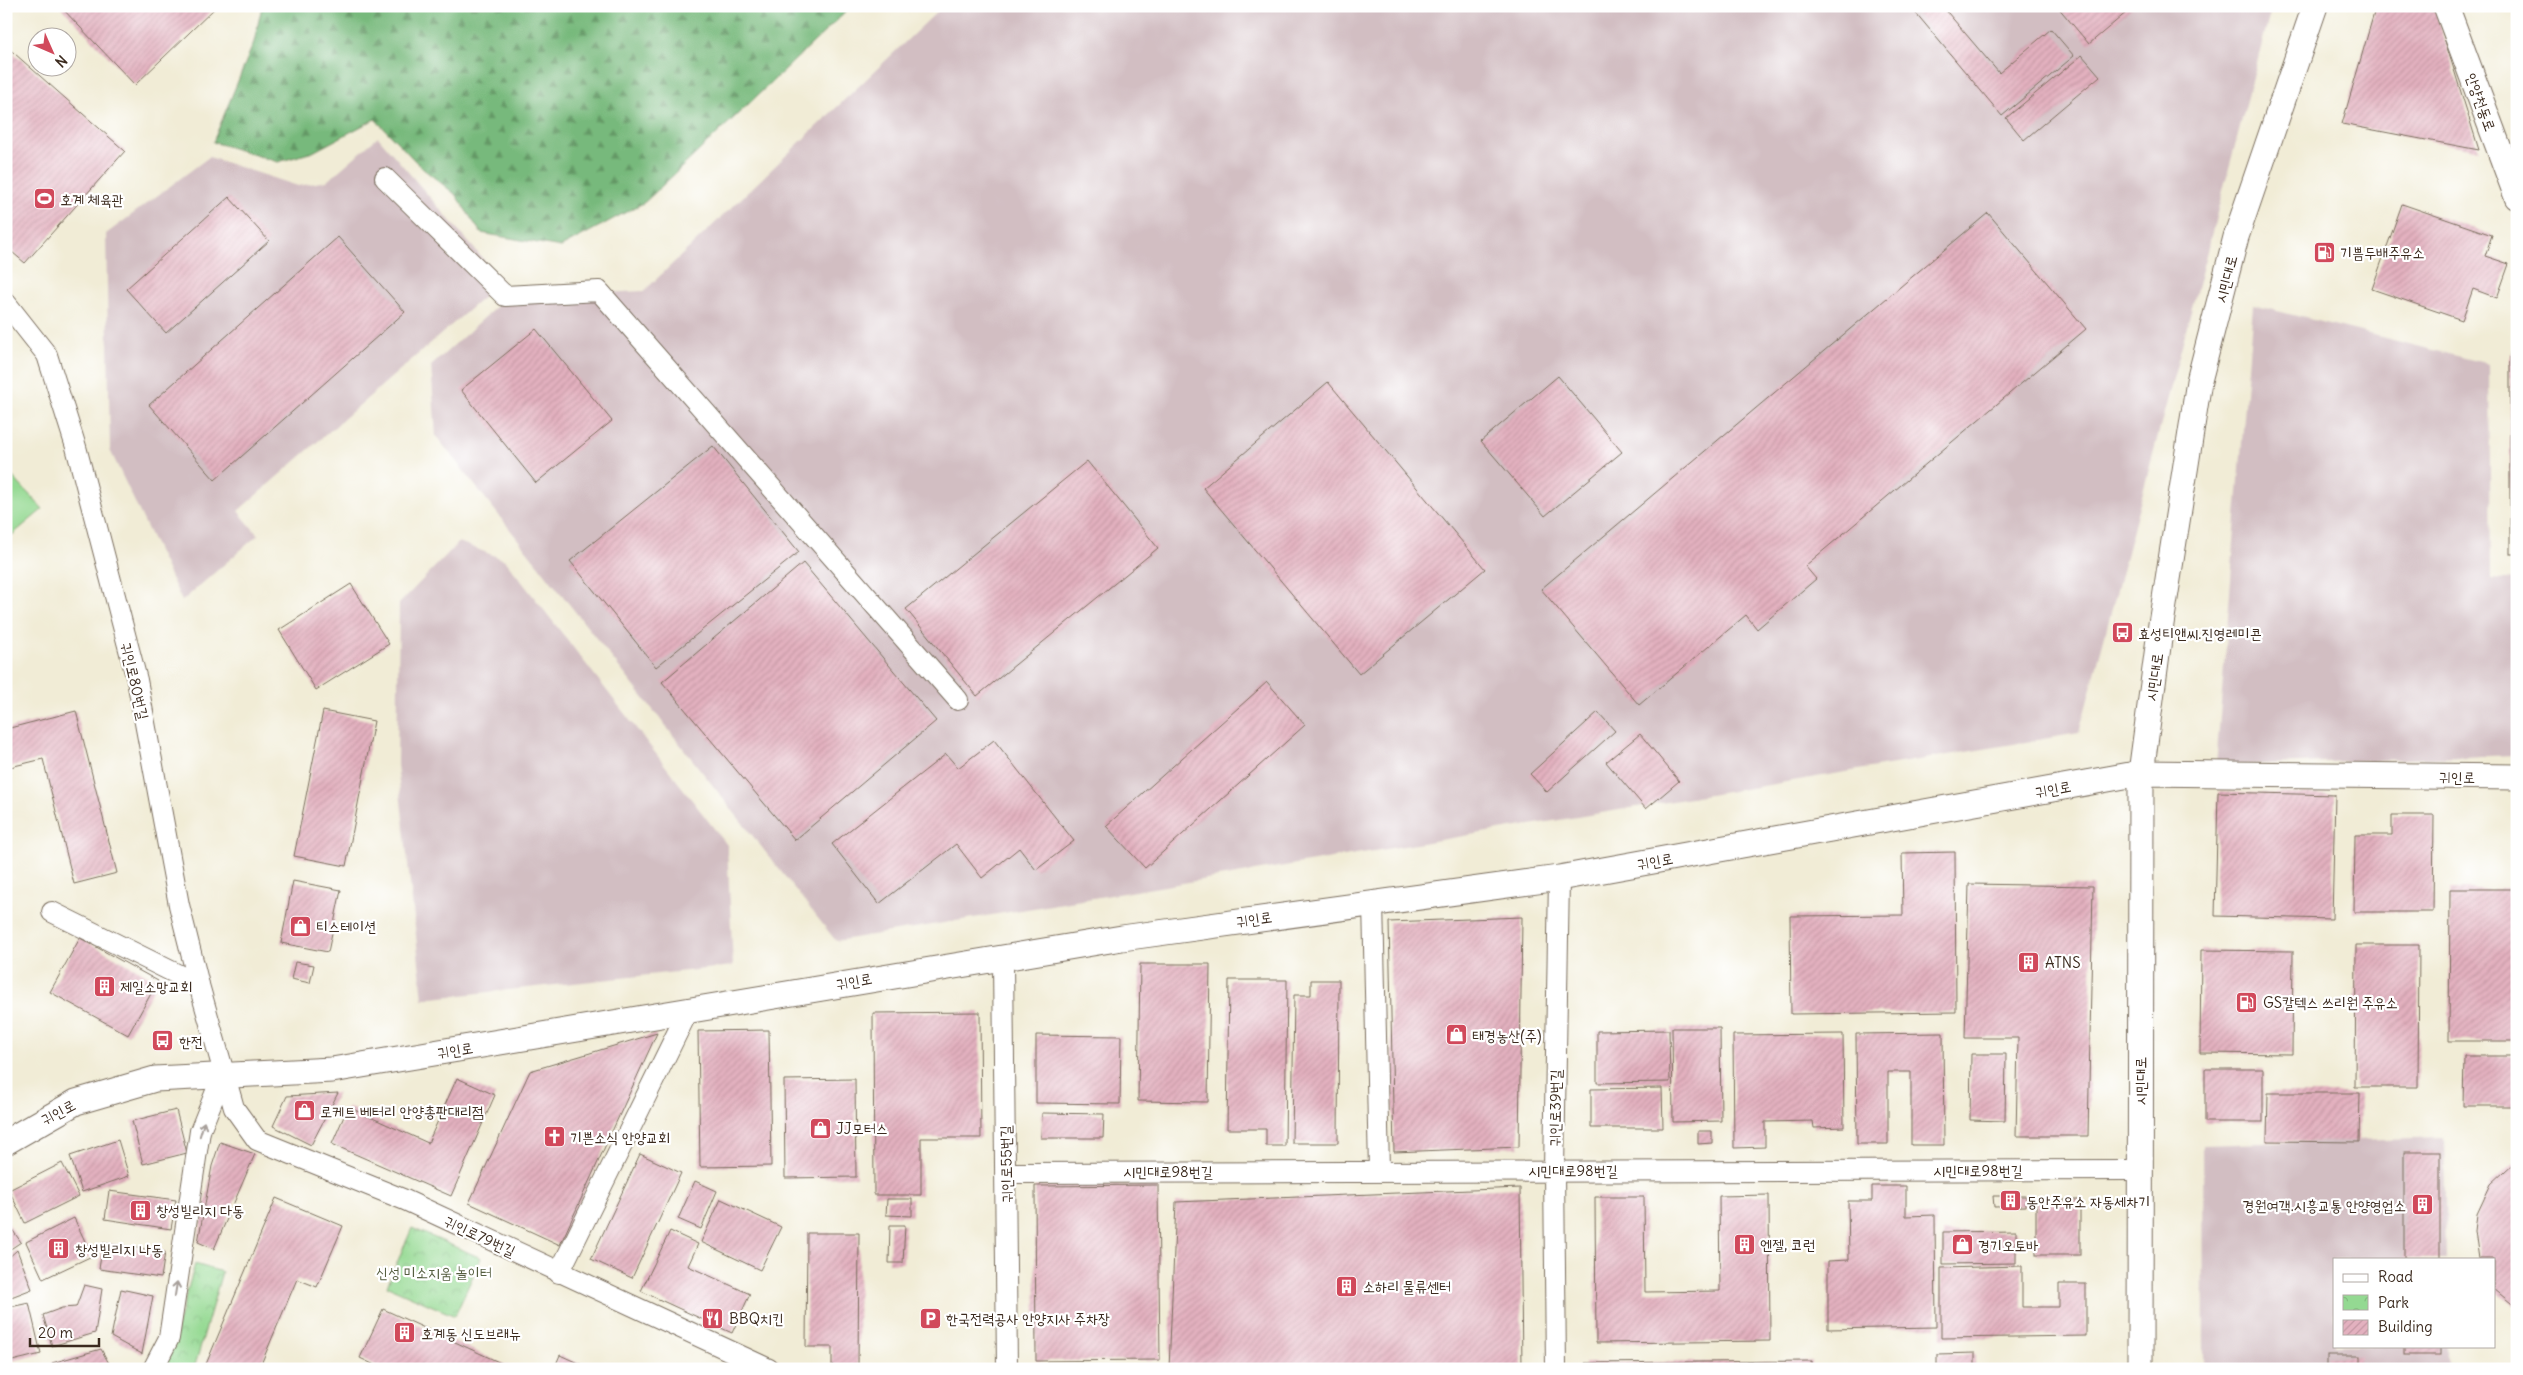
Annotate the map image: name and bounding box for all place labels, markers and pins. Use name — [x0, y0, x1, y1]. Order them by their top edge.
sports icon: 호계 체육관 — [32, 187, 56, 211]
place label: 호계 체육관 — [60, 190, 124, 209]
fuel station icon: 기쁨두배주유소 — [2312, 240, 2336, 264]
place label: 기쁨두배주유소 — [2340, 243, 2425, 262]
bus stop icon: 효성티앤씨.진영레미콘 — [2110, 621, 2134, 645]
place label: 효성티앤씨.진영레미콘 — [2138, 624, 2262, 643]
shop icon: 티스테이션 — [288, 914, 312, 938]
place label: 티스테이션 — [316, 917, 376, 936]
building icon: ATNS — [2017, 950, 2041, 974]
place label: ATNS — [2045, 953, 2080, 972]
building icon: 제일소망교회 — [92, 974, 116, 998]
place label: 제일소망교회 — [120, 977, 192, 996]
fuel station icon: GS칼텍스 쓰리원 주유소 — [2235, 990, 2259, 1014]
place label: GS칼텍스 쓰리원 주유소 — [2263, 993, 2398, 1012]
shop icon: 태경농산(주) — [1444, 1023, 1468, 1047]
place label: 태경농산(주) — [1472, 1026, 1541, 1045]
bus stop icon: 한전 — [151, 1029, 175, 1053]
place label: 한전 — [179, 1032, 203, 1051]
shop icon: 로케트 베터리 안양총판대리점 — [292, 1099, 316, 1123]
place label: 로케트 베터리 안양총판대리점 — [320, 1102, 484, 1121]
shop icon: JJ모터스 — [808, 1116, 832, 1140]
place label: JJ모터스 — [836, 1119, 888, 1138]
church icon: 기쁜소식 안양교회 — [542, 1125, 566, 1149]
place label: 기쁜소식 안양교회 — [570, 1128, 670, 1147]
building icon: 동안주유소 자동세차기 — [1998, 1189, 2022, 1213]
place label: 동안주유소 자동세차기 — [2026, 1192, 2150, 1211]
building icon: 경원여객.시흥교통 안양영업소 — [2410, 1193, 2434, 1217]
place label: 경원여객.시흥교통 안양영업소 — [2242, 1196, 2406, 1215]
building icon: 창성빌리지 다동 — [128, 1198, 152, 1222]
place label: 창성빌리지 다동 — [156, 1201, 244, 1220]
building icon: 엔젤, 코런 — [1732, 1232, 1756, 1256]
shop icon: 경기오토바 — [1950, 1233, 1974, 1257]
place label: 엔젤, 코런 — [1760, 1235, 1815, 1254]
place label: 경기오토바 — [1978, 1236, 2038, 1255]
building icon: 창성빌리지 나동 — [47, 1237, 71, 1261]
place label: 창성빌리지 나동 — [75, 1240, 163, 1259]
building icon: 소하리 물류센터 — [1335, 1274, 1359, 1298]
place label: 소하리 물류센터 — [1363, 1277, 1451, 1296]
restaurant icon: BBQ치킨 — [701, 1306, 725, 1330]
parking icon: 한국전력공사 안양지사 주차장 — [918, 1306, 942, 1330]
place label: BBQ치킨 — [729, 1309, 784, 1328]
place label: 한국전력공사 안양지사 주차장 — [946, 1309, 1110, 1328]
building icon: 호계동 신도브래뉴 — [393, 1321, 417, 1345]
place label: 호계동 신도브래뉴 — [421, 1324, 521, 1343]

